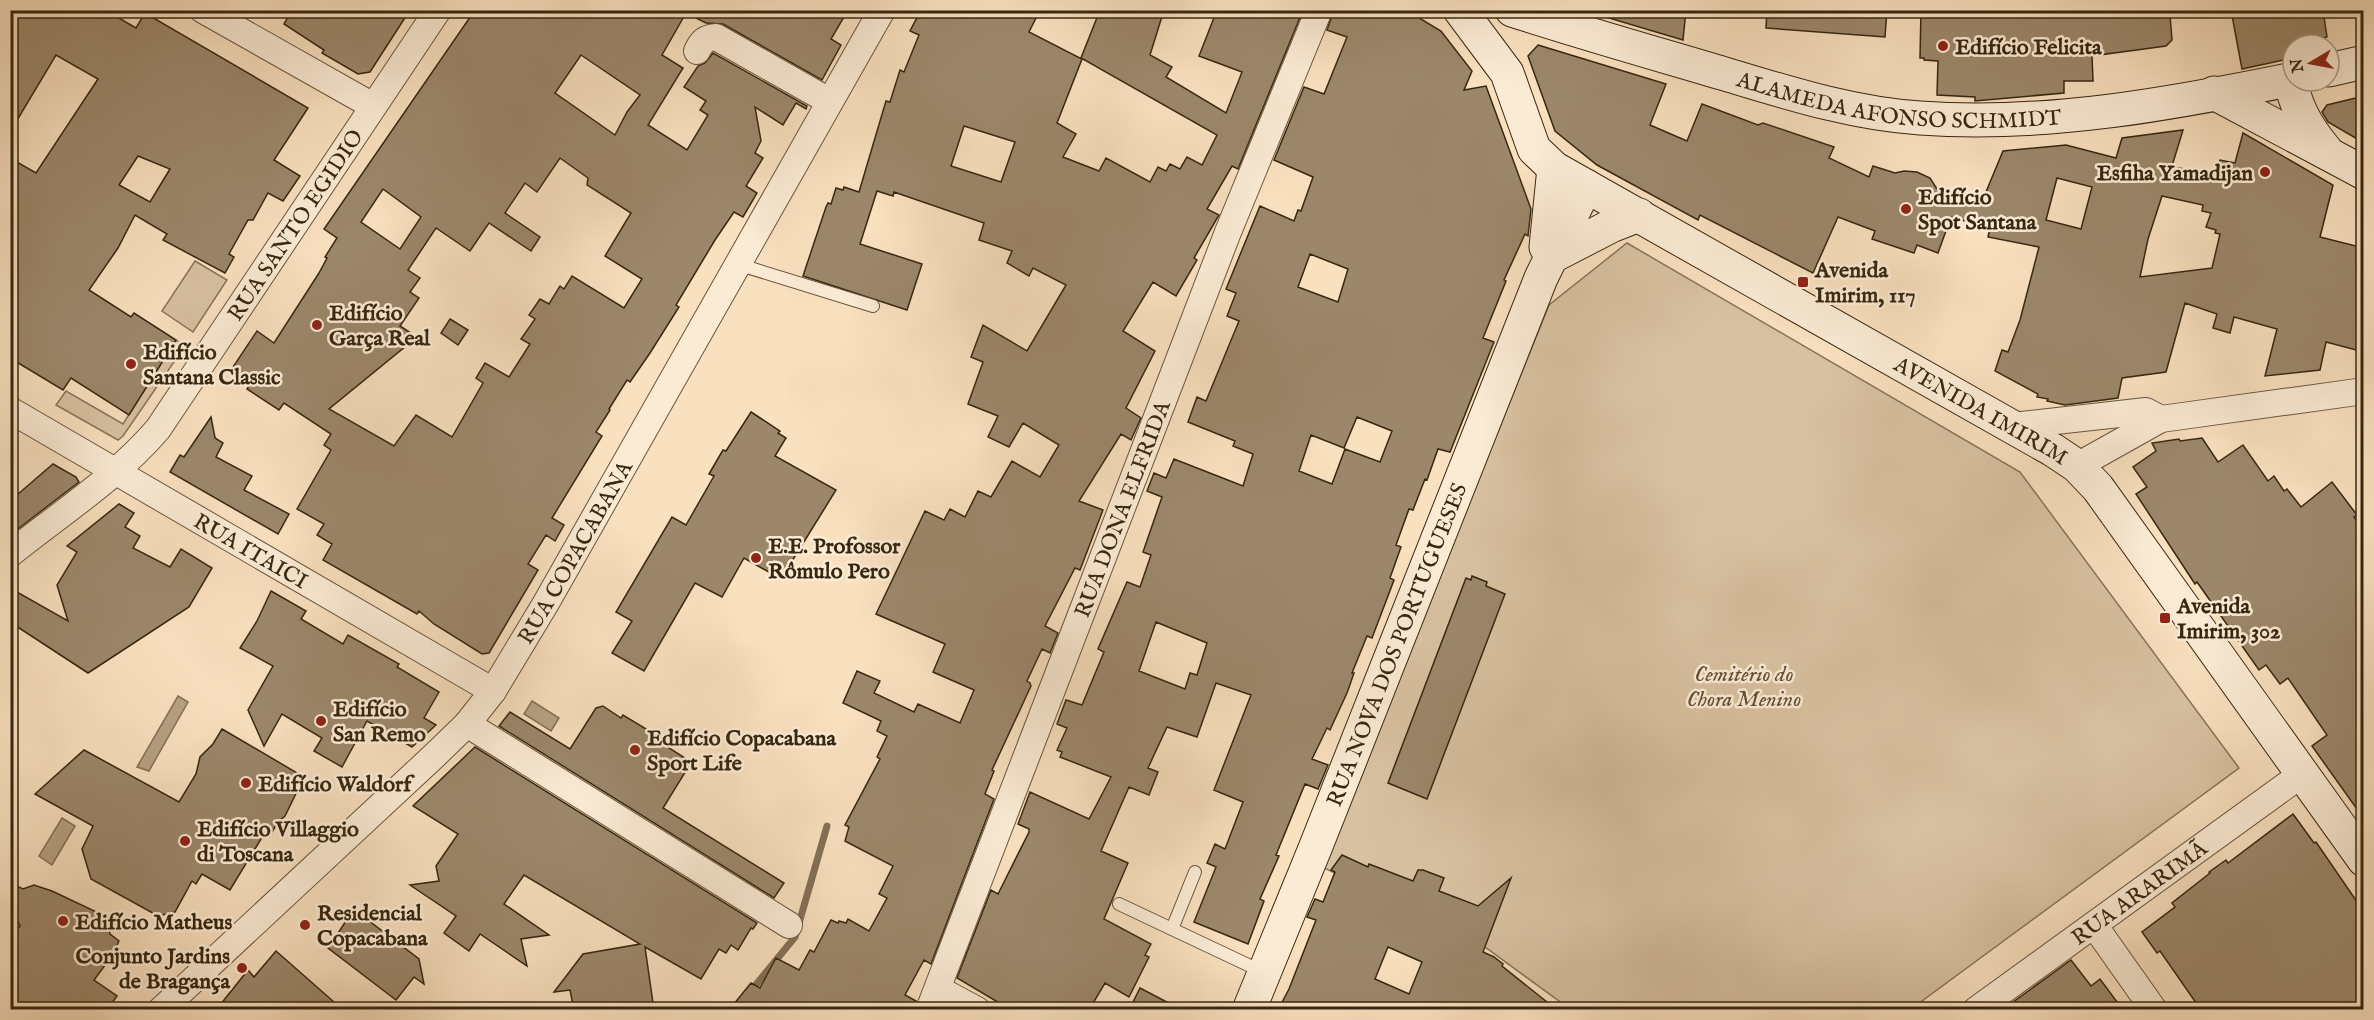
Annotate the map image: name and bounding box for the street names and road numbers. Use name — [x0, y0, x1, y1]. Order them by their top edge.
street label: ALAMEDA AFONSO SCHMIDT — [1732, 66, 2062, 136]
street label: RUA SANTO EGIDIO — [222, 124, 370, 327]
street label: AVENIDA IMIRIM — [1888, 351, 2073, 472]
street label: RUA DONA ELFRIDA — [1069, 396, 1178, 622]
street label: RUA COPACABANA — [512, 455, 640, 650]
street label: RUA NOVA DOS PORTUGUESES — [1321, 479, 1474, 811]
street label: RUA ITAICI — [188, 508, 312, 596]
street label: RUA ARARIMÃ — [2066, 834, 2214, 952]

